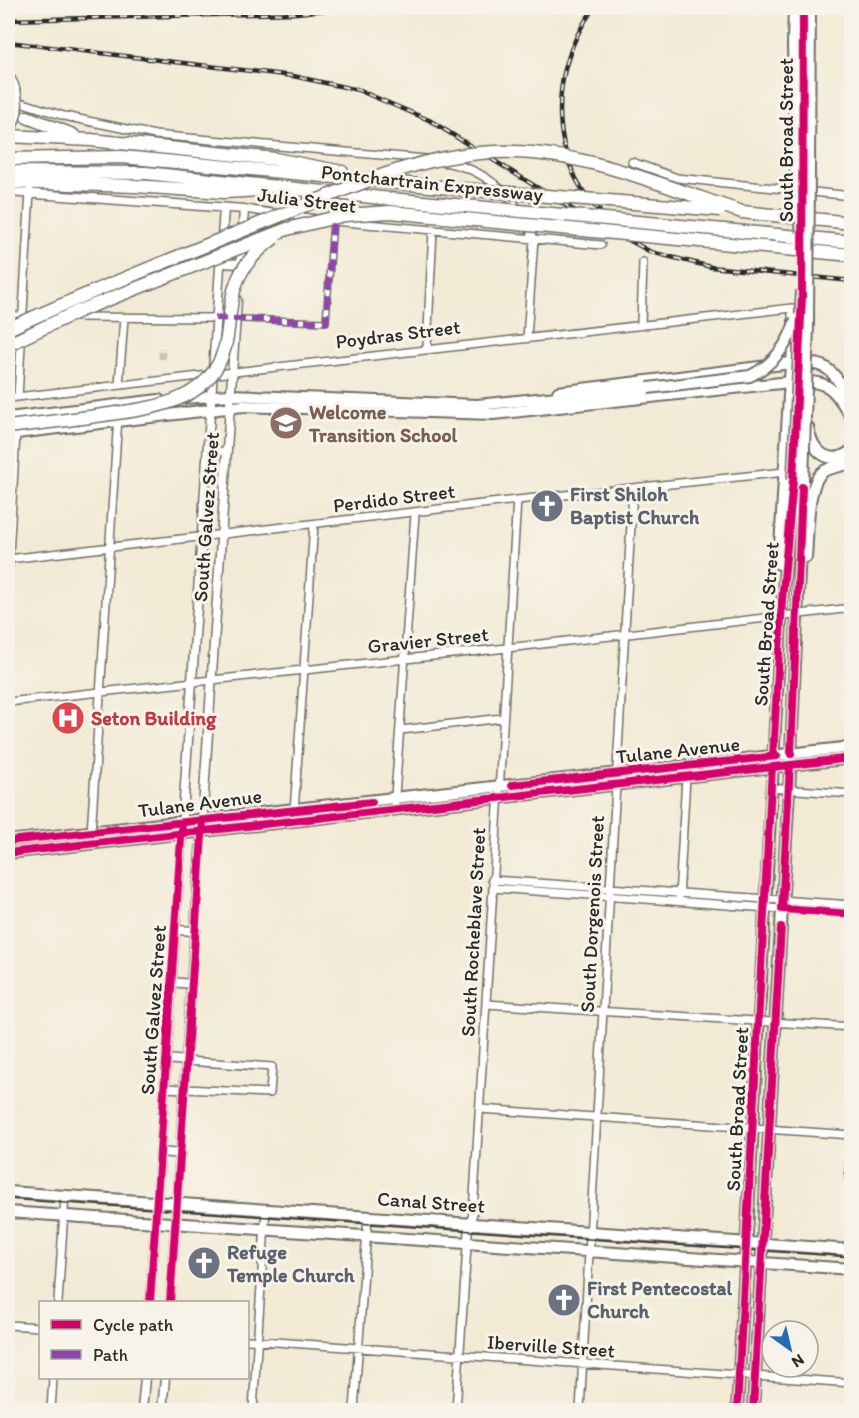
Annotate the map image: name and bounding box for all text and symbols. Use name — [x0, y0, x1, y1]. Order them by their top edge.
street label: South Broad Street — [774, 58, 798, 222]
street label: Pontchartrain Expressway — [320, 159, 545, 207]
street label: Julia Street — [256, 182, 358, 218]
street label: Poydras Street — [334, 314, 462, 354]
place label: Welcome Transition School — [308, 400, 458, 447]
school or university icon: Welcome Transition School — [268, 405, 304, 441]
street label: South Galvez Street — [188, 431, 224, 603]
street label: Perdido Street — [332, 479, 456, 517]
place label: First Shiloh Baptist Church — [570, 482, 700, 530]
church icon: First Shiloh Baptist Church — [529, 488, 565, 524]
street label: South Broad Street — [748, 541, 784, 707]
street label: Gravier Street — [366, 622, 490, 658]
hospital icon: Seton Building — [50, 700, 86, 736]
place label: Seton Building — [91, 706, 217, 731]
street label: Tulane Avenue — [615, 732, 741, 768]
street label: Tulane Avenue — [137, 783, 263, 823]
street label: South Dorgenois Street — [575, 815, 609, 1013]
street label: South Rocheblave Street — [456, 827, 490, 1037]
street label: South Galvez Street — [135, 924, 171, 1096]
street label: South Broad Street — [721, 1026, 753, 1192]
street label: Canal Street — [376, 1186, 486, 1218]
place label: Refuge Temple Church — [226, 1240, 355, 1288]
church icon: Refuge Temple Church — [186, 1245, 222, 1281]
place label: First Pentecostal Church — [587, 1276, 732, 1323]
church icon: First Pentecostal Church — [546, 1282, 582, 1318]
legend — [39, 1301, 249, 1379]
text: Cycle path — [93, 1314, 174, 1336]
north arrow — [760, 1319, 820, 1379]
street label: Iberville Street — [486, 1330, 616, 1362]
text: Path — [93, 1344, 128, 1366]
text: N — [788, 1350, 808, 1372]

